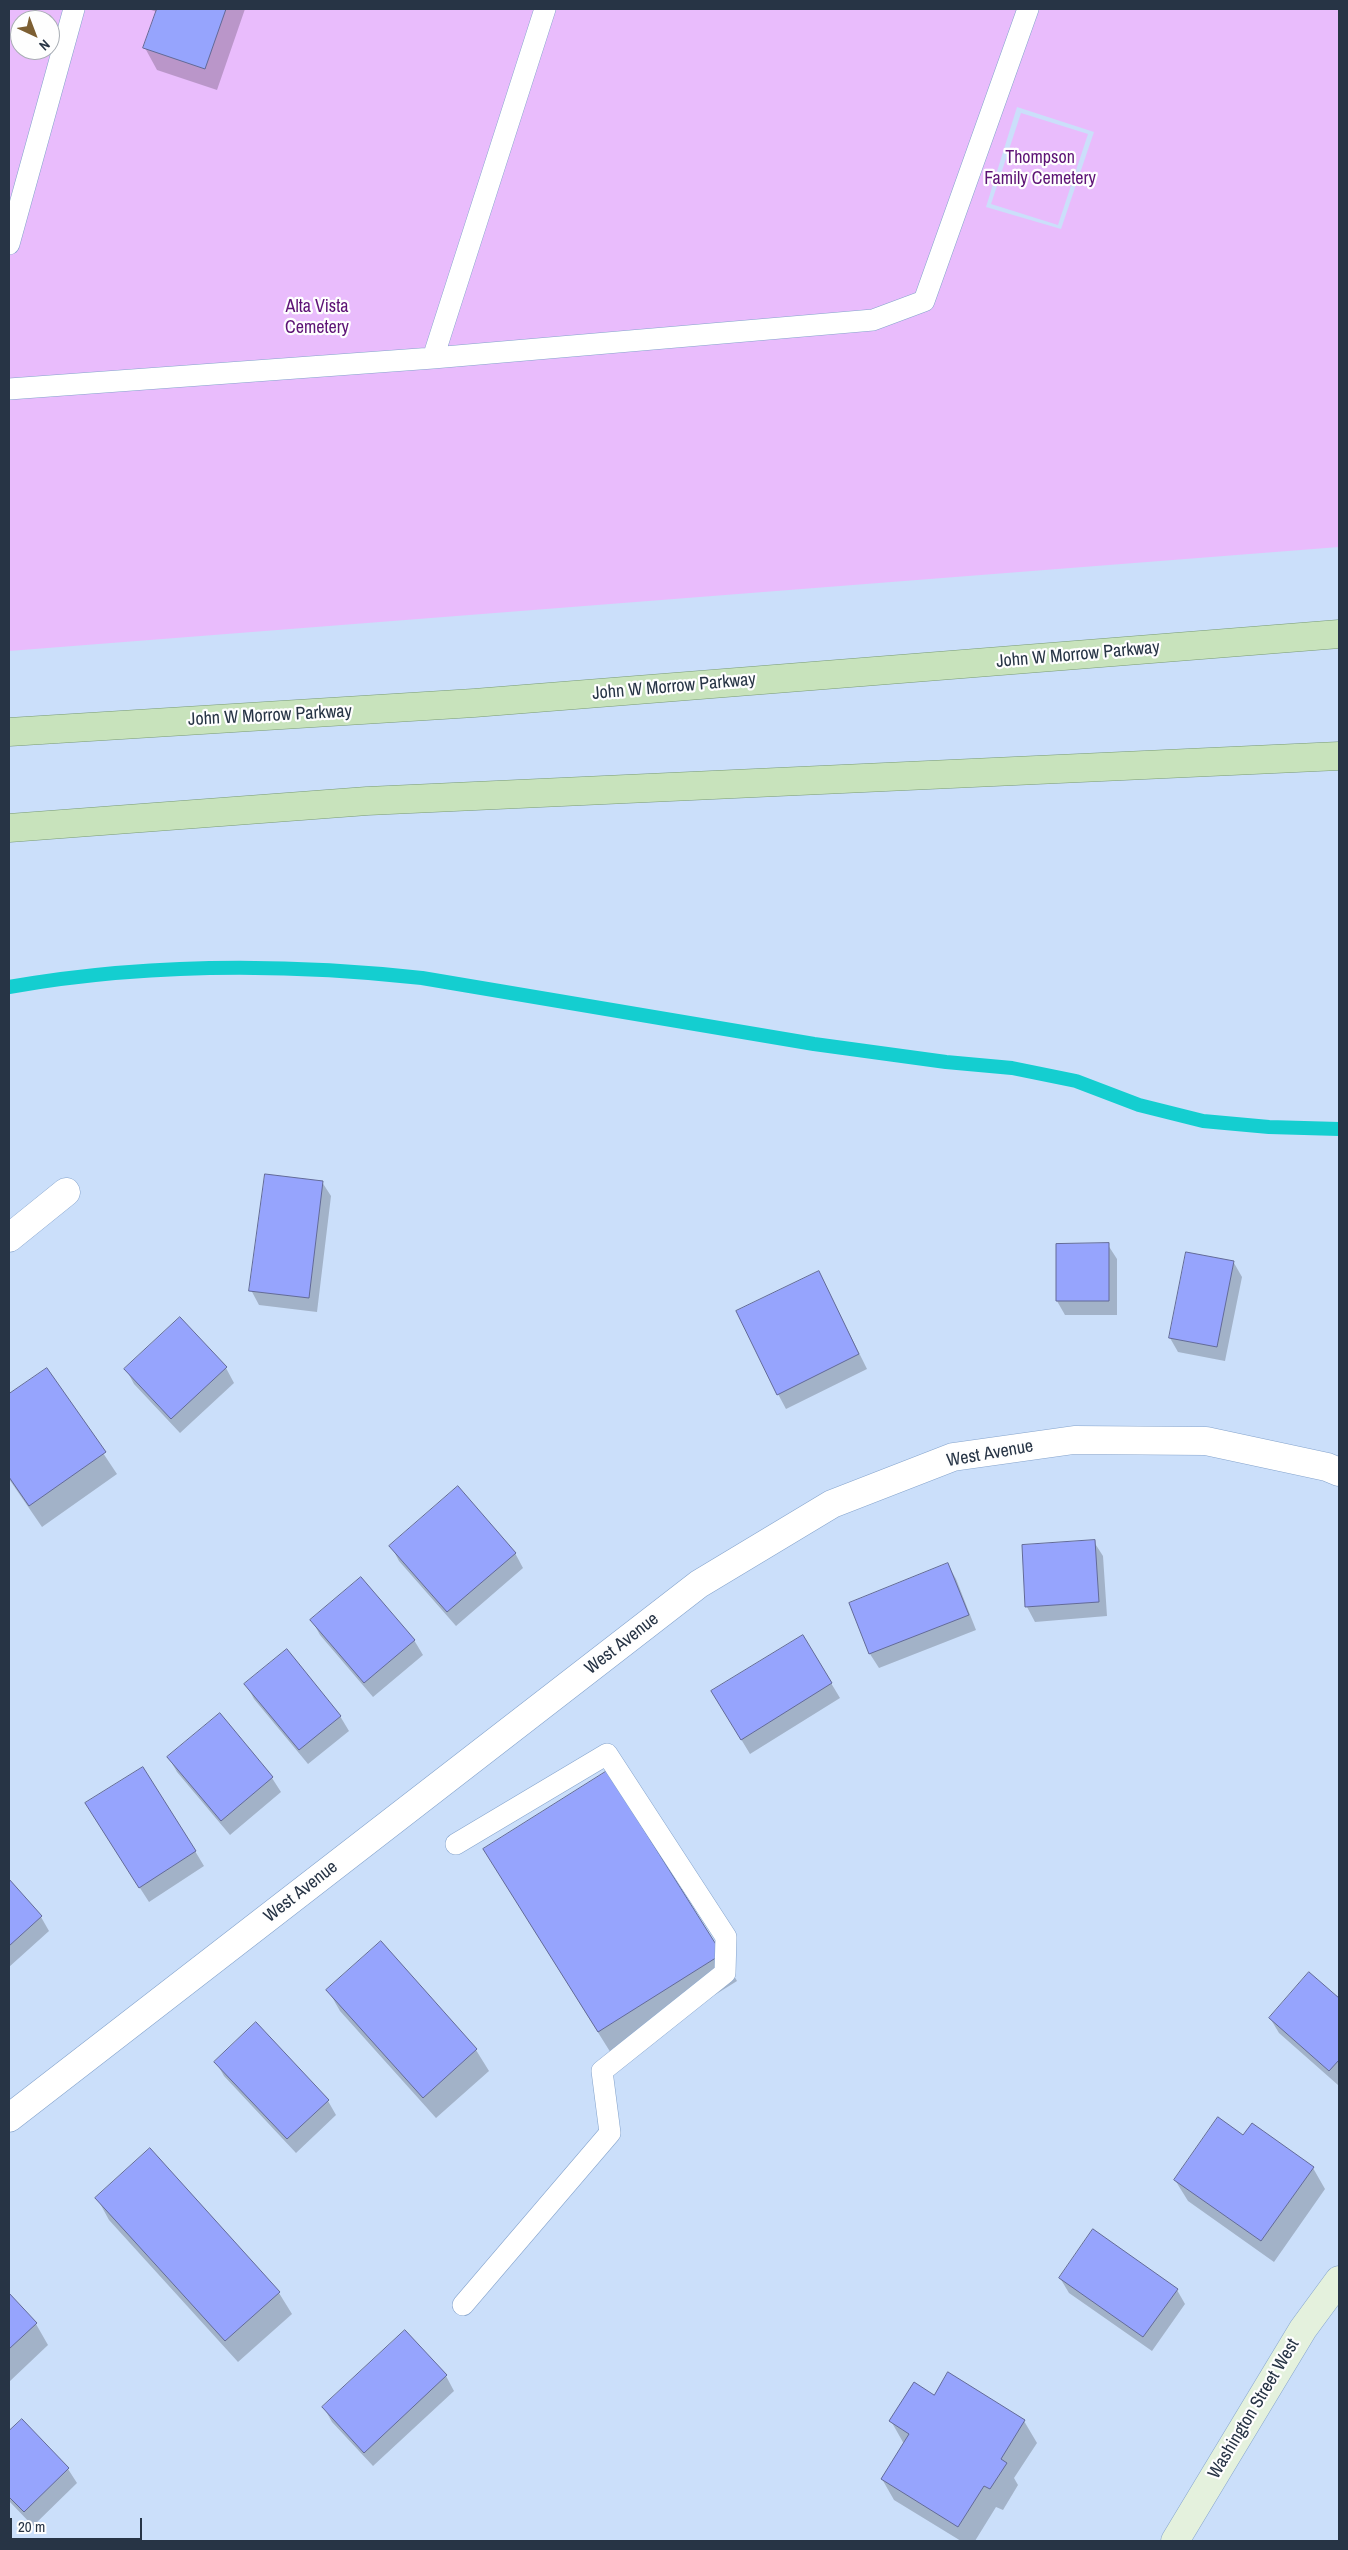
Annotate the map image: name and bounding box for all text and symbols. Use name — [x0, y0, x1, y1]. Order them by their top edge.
north arrow — [10, 10, 60, 60]
text: N — [35, 36, 54, 55]
park label: Thompson Family Cemetery — [984, 147, 1096, 190]
park label: Alta Vista Cemetery — [285, 296, 349, 338]
street label: John W Morrow Parkway — [995, 637, 1161, 673]
street label: John W Morrow Parkway — [591, 669, 757, 705]
street label: John W Morrow Parkway — [188, 701, 352, 731]
street label: West Avenue — [945, 1436, 1035, 1472]
street label: West Avenue — [581, 1609, 663, 1679]
street label: West Avenue — [260, 1857, 342, 1927]
street label: Washington Street West — [1204, 2335, 1304, 2483]
scale bar — [12, 2508, 145, 2540]
text: 20 m — [18, 2516, 45, 2537]

